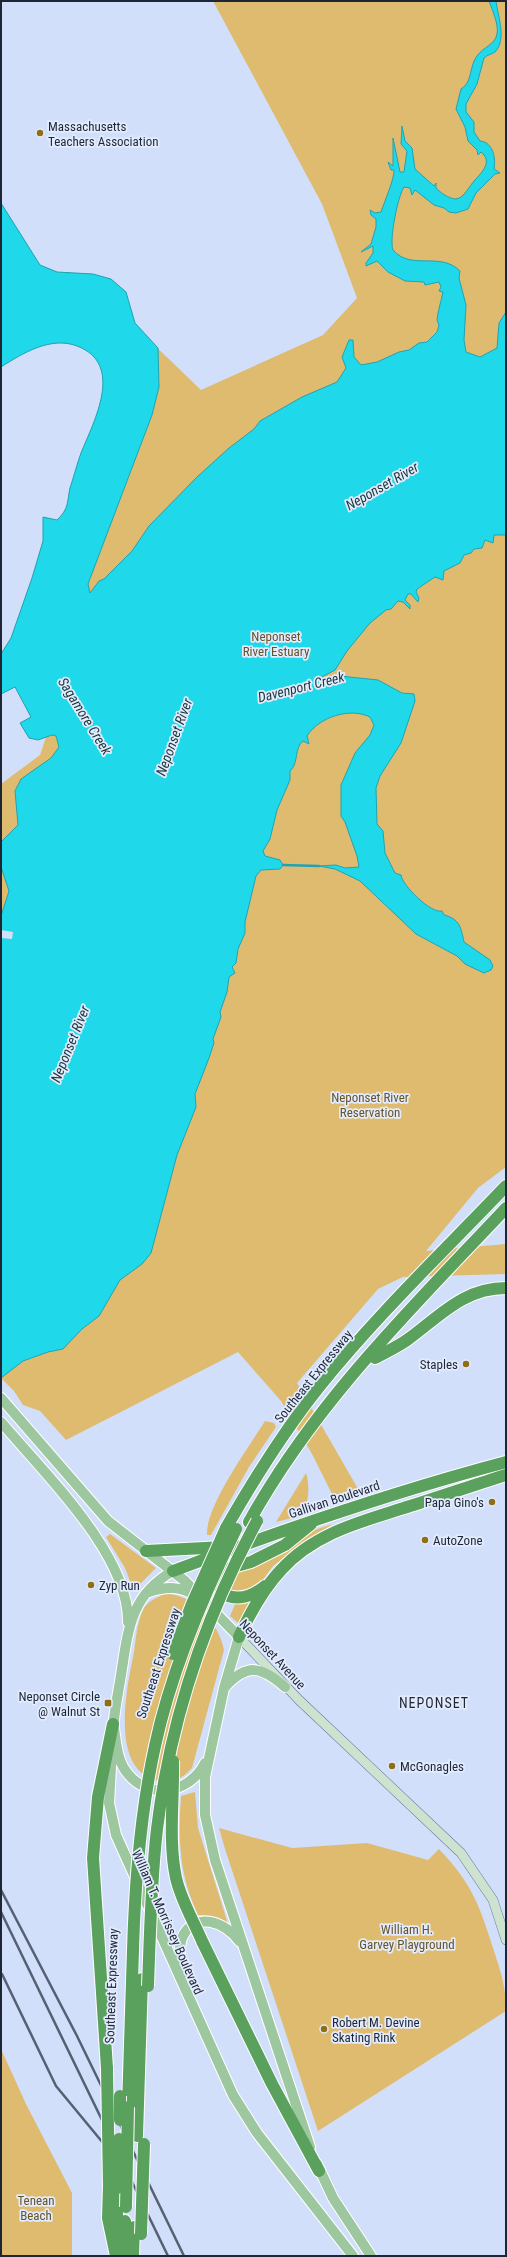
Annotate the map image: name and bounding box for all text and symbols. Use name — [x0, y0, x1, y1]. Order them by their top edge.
place label: Massachusetts Teachers Association — [48, 119, 158, 149]
marker: Massachusetts Teachers Association — [35, 128, 45, 138]
water label: Neponset River — [343, 458, 422, 513]
park label: Neponset River Estuary — [243, 629, 310, 659]
water label: Davenport Creek — [256, 668, 347, 705]
water label: Sagamore Creek — [55, 674, 116, 758]
water label: Neponset River — [153, 695, 196, 778]
water label: Neponset River — [47, 1003, 93, 1085]
park label: Neponset River Reservation — [331, 1090, 409, 1120]
street label: Southeast Expressway — [271, 1326, 356, 1426]
place label: Staples — [420, 1357, 458, 1372]
marker: Staples — [461, 1359, 471, 1369]
street label: Gallivan Boulevard — [287, 1478, 382, 1521]
place label: Papa Gino's — [425, 1495, 484, 1510]
marker: Papa Gino's — [487, 1497, 497, 1507]
place label: AutoZone — [433, 1533, 483, 1548]
marker: AutoZone — [420, 1535, 430, 1545]
place label: Zyp Run — [99, 1578, 140, 1593]
marker: Zyp Run — [86, 1580, 96, 1590]
street label: Southeast Expressway — [134, 1606, 184, 1720]
street label: Neponset Avenue — [237, 1616, 309, 1692]
place label: Neponset Circle @ Walnut St — [18, 1689, 100, 1719]
district label: NEPONSET — [399, 1695, 469, 1711]
marker: Neponset Circle @ Walnut St — [103, 1698, 113, 1708]
place label: McGonagles — [400, 1759, 464, 1774]
marker: McGonagles — [387, 1761, 397, 1771]
street label: William T. Morrissey Boulevard — [129, 1848, 206, 1997]
park label: William H. Garvey Playground — [359, 1922, 455, 1952]
street label: Southeast Expressway — [102, 1928, 121, 2044]
place label: Robert M. Devine Skating Rink — [332, 2015, 420, 2045]
marker: Robert M. Devine Skating Rink — [319, 2024, 329, 2034]
park label: Tenean Beach — [17, 2193, 55, 2223]

